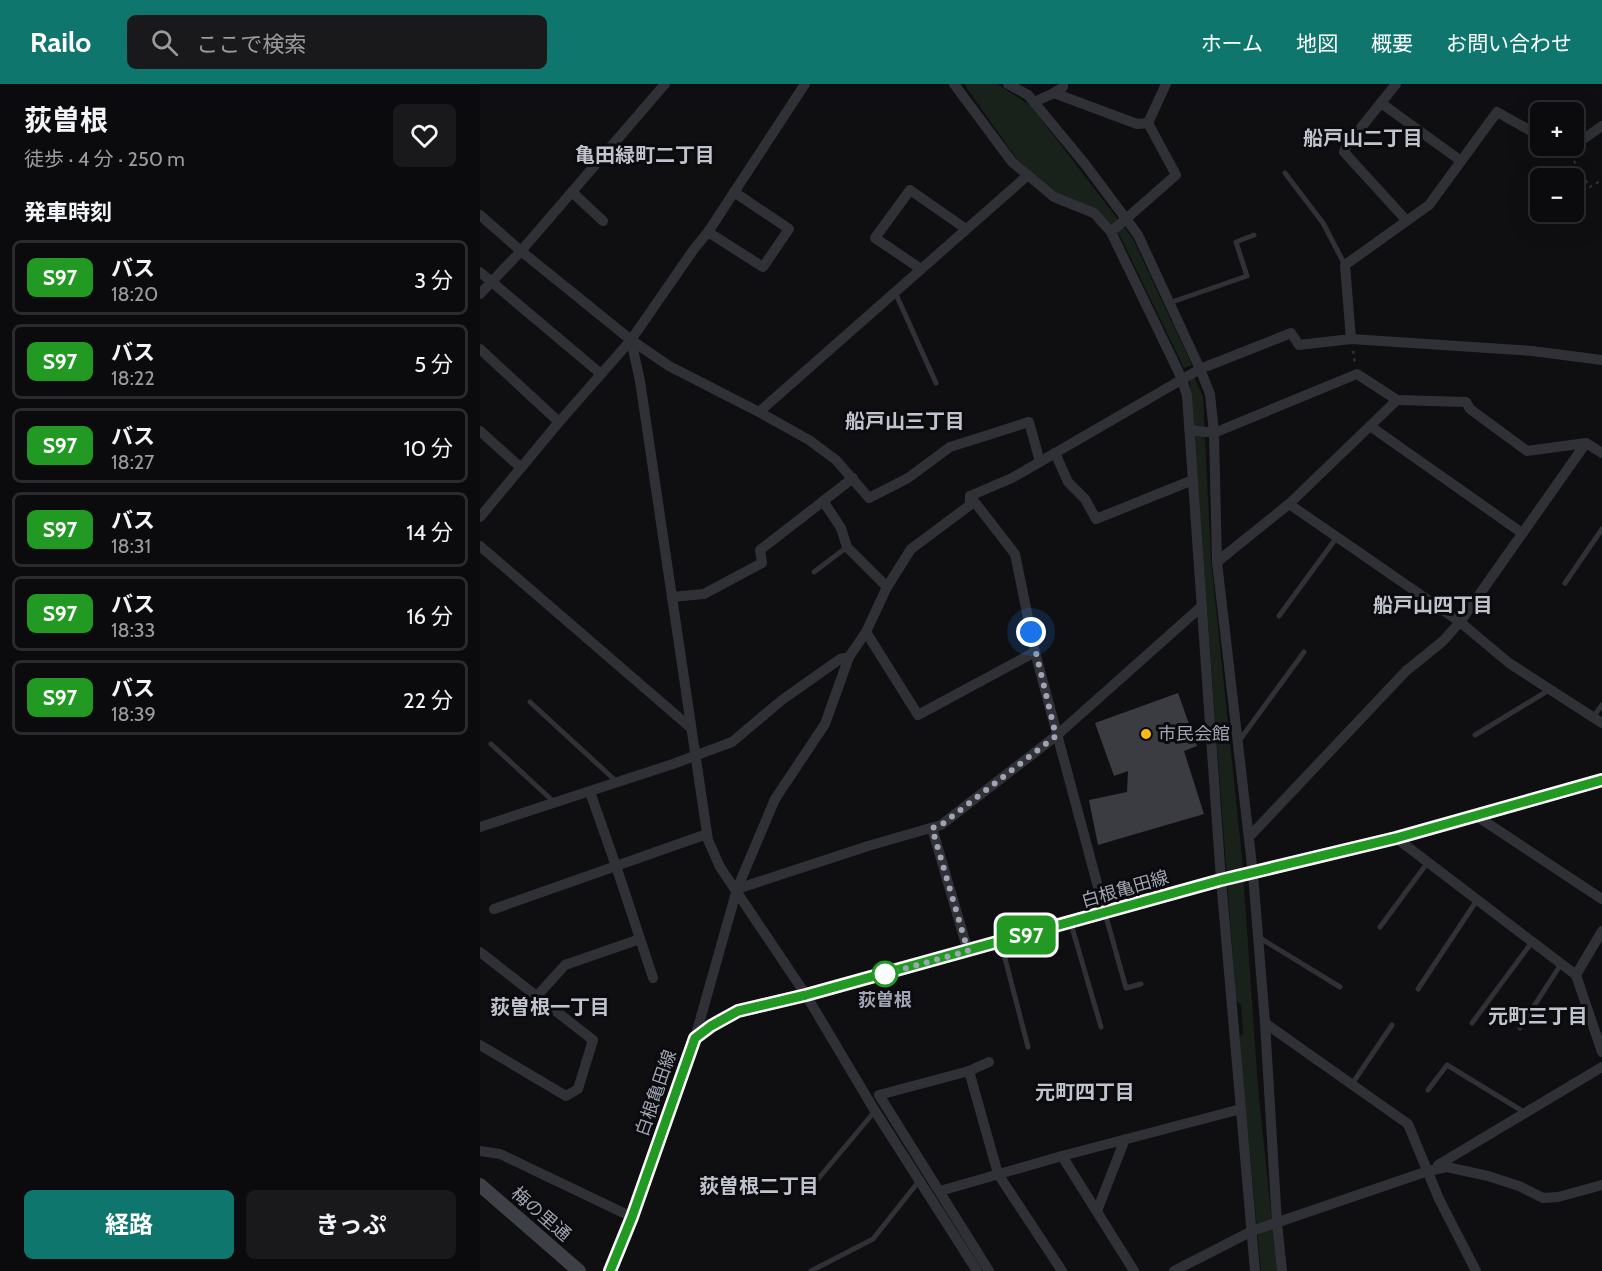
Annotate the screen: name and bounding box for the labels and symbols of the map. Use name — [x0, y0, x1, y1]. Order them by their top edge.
district label: 船戸山二丁目 — [1303, 126, 1423, 150]
district label: 亀田緑町二丁目 — [575, 143, 715, 167]
district label: 船戸山三丁目 — [845, 409, 965, 433]
district label: 船戸山四丁目 — [1373, 593, 1493, 617]
your location — [1016, 617, 1046, 647]
place label: 市民会館 — [1158, 723, 1230, 745]
marker: 市民会館 — [1139, 727, 1153, 741]
street label: 白根亀田線 — [1079, 866, 1171, 912]
line badge: S97 — [992, 916, 1060, 954]
marker: 荻曽根 — [872, 961, 898, 987]
place label: 荻曽根 — [858, 989, 912, 1011]
district label: 荻曽根一丁目 — [490, 995, 610, 1019]
district label: 元町三丁目 — [1488, 1004, 1588, 1028]
street label: 白根亀田線 — [631, 1047, 681, 1139]
district label: 元町四丁目 — [1035, 1080, 1135, 1104]
district label: 荻曽根二丁目 — [699, 1174, 819, 1198]
street label: 梅の里通 — [507, 1182, 575, 1246]

